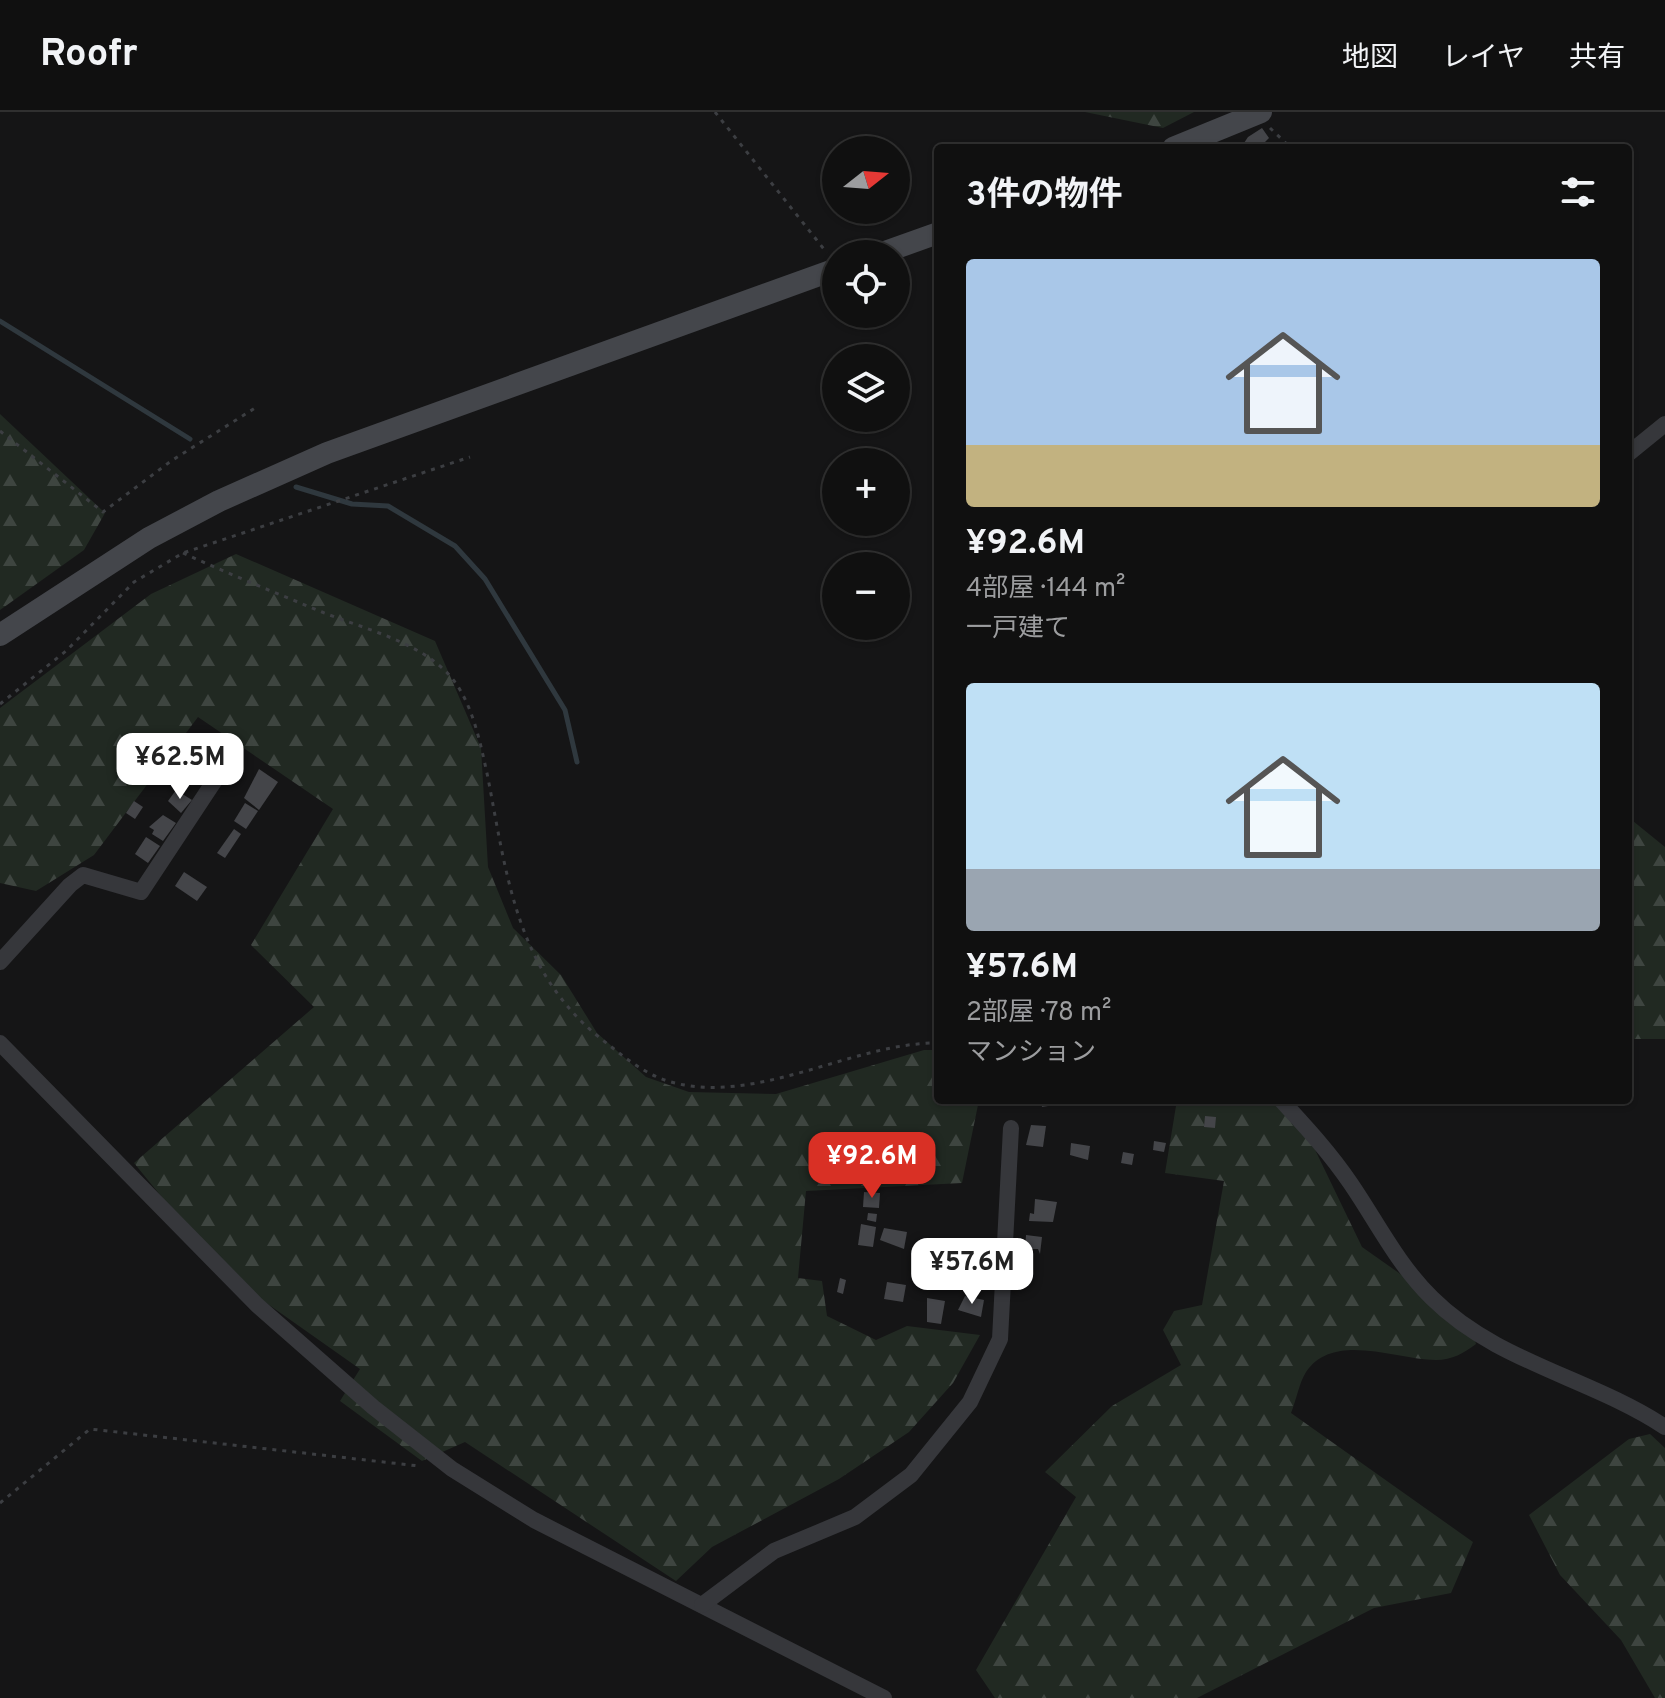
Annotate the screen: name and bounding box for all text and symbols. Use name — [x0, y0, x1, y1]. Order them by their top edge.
text: Roofr — [40, 31, 138, 80]
text: 地図 — [1342, 41, 1398, 77]
text: レイヤ — [1442, 41, 1525, 77]
text: 共有 — [1569, 41, 1625, 77]
north arrow — [822, 136, 910, 224]
map controls — [822, 136, 910, 640]
icon: filters — [1556, 170, 1600, 214]
text: 3件の物件 — [966, 175, 1122, 218]
button: locate — [822, 240, 910, 328]
icon: home — [1211, 311, 1355, 455]
button: layers — [822, 344, 910, 432]
button: + — [822, 448, 910, 536]
text: ¥92.6M — [966, 523, 1085, 566]
button: − — [822, 552, 910, 640]
text: 4部屋 · 144 m² — [966, 573, 1125, 606]
text: 一戸建て — [966, 613, 1070, 646]
pin: ¥62.5M — [115, 733, 245, 801]
icon: home — [1211, 735, 1355, 879]
text: ¥62.5M — [135, 742, 225, 775]
text: ¥57.6M — [966, 947, 1078, 990]
text: 2部屋 · 78 m² — [966, 997, 1111, 1030]
text: マンション — [966, 1037, 1096, 1070]
pin: ¥92.6M — [807, 1132, 937, 1200]
text: ¥92.6M — [826, 1141, 918, 1174]
pin: ¥57.6M — [907, 1238, 1037, 1306]
text: ¥57.6M — [929, 1247, 1015, 1280]

